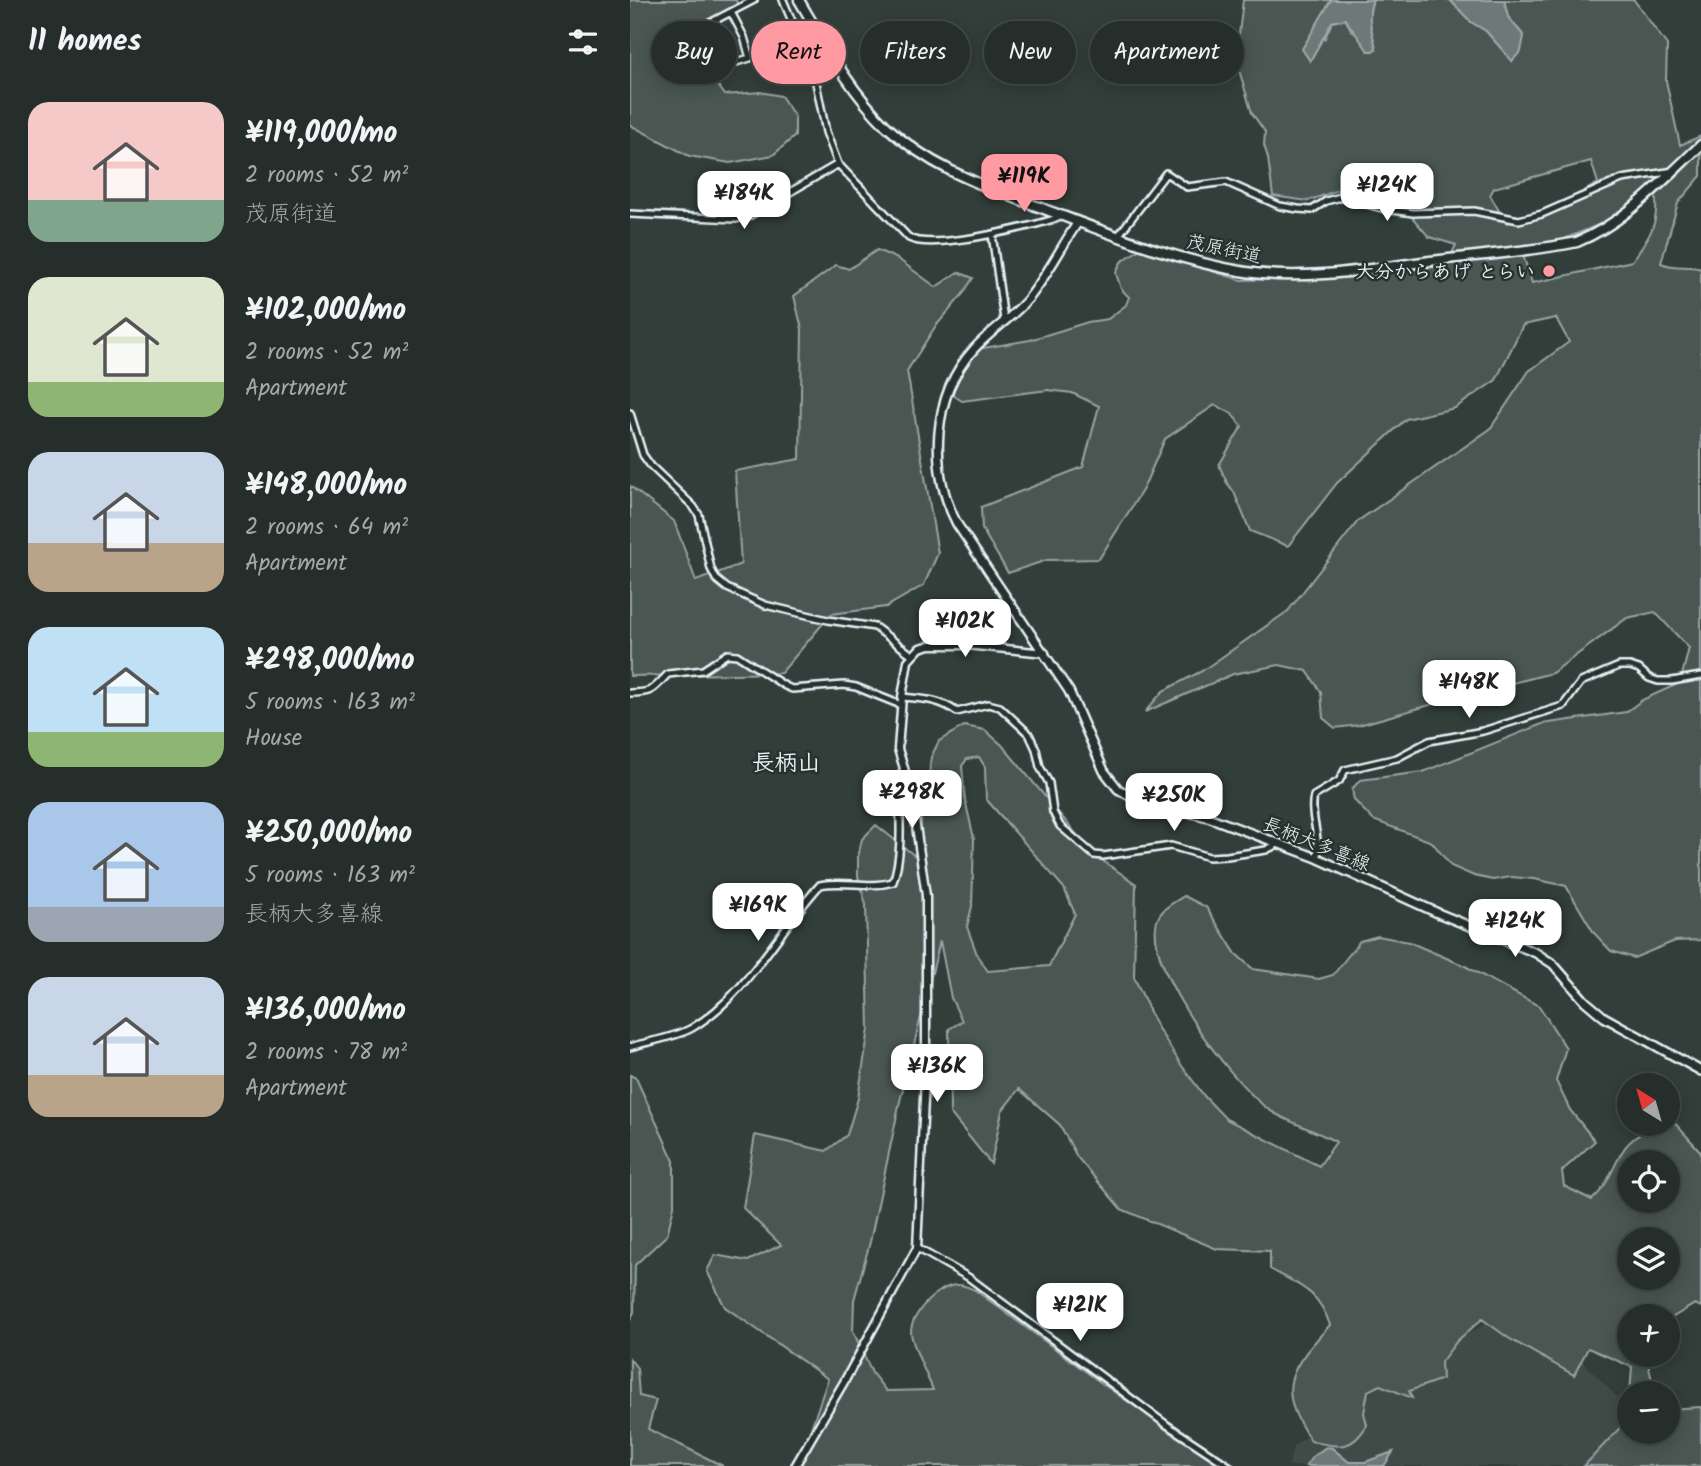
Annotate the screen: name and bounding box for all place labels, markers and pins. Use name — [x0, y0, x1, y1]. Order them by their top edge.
pin: ¥119K — [975, 154, 1073, 214]
pin: ¥124K — [1338, 164, 1436, 223]
pin: ¥184K — [695, 172, 793, 231]
place label: 大分からあげ とらい — [1356, 258, 1535, 288]
marker: 大分からあげ とらい — [1541, 263, 1557, 279]
pin: ¥102K — [916, 600, 1014, 659]
pin: ¥148K — [1420, 660, 1518, 720]
pin: ¥298K — [863, 770, 961, 830]
pin: ¥250K — [1125, 774, 1223, 833]
pin: ¥169K — [709, 884, 807, 943]
pin: ¥124K — [1466, 900, 1564, 959]
pin: ¥136K — [888, 1044, 986, 1104]
pin: ¥121K — [1031, 1284, 1129, 1343]

